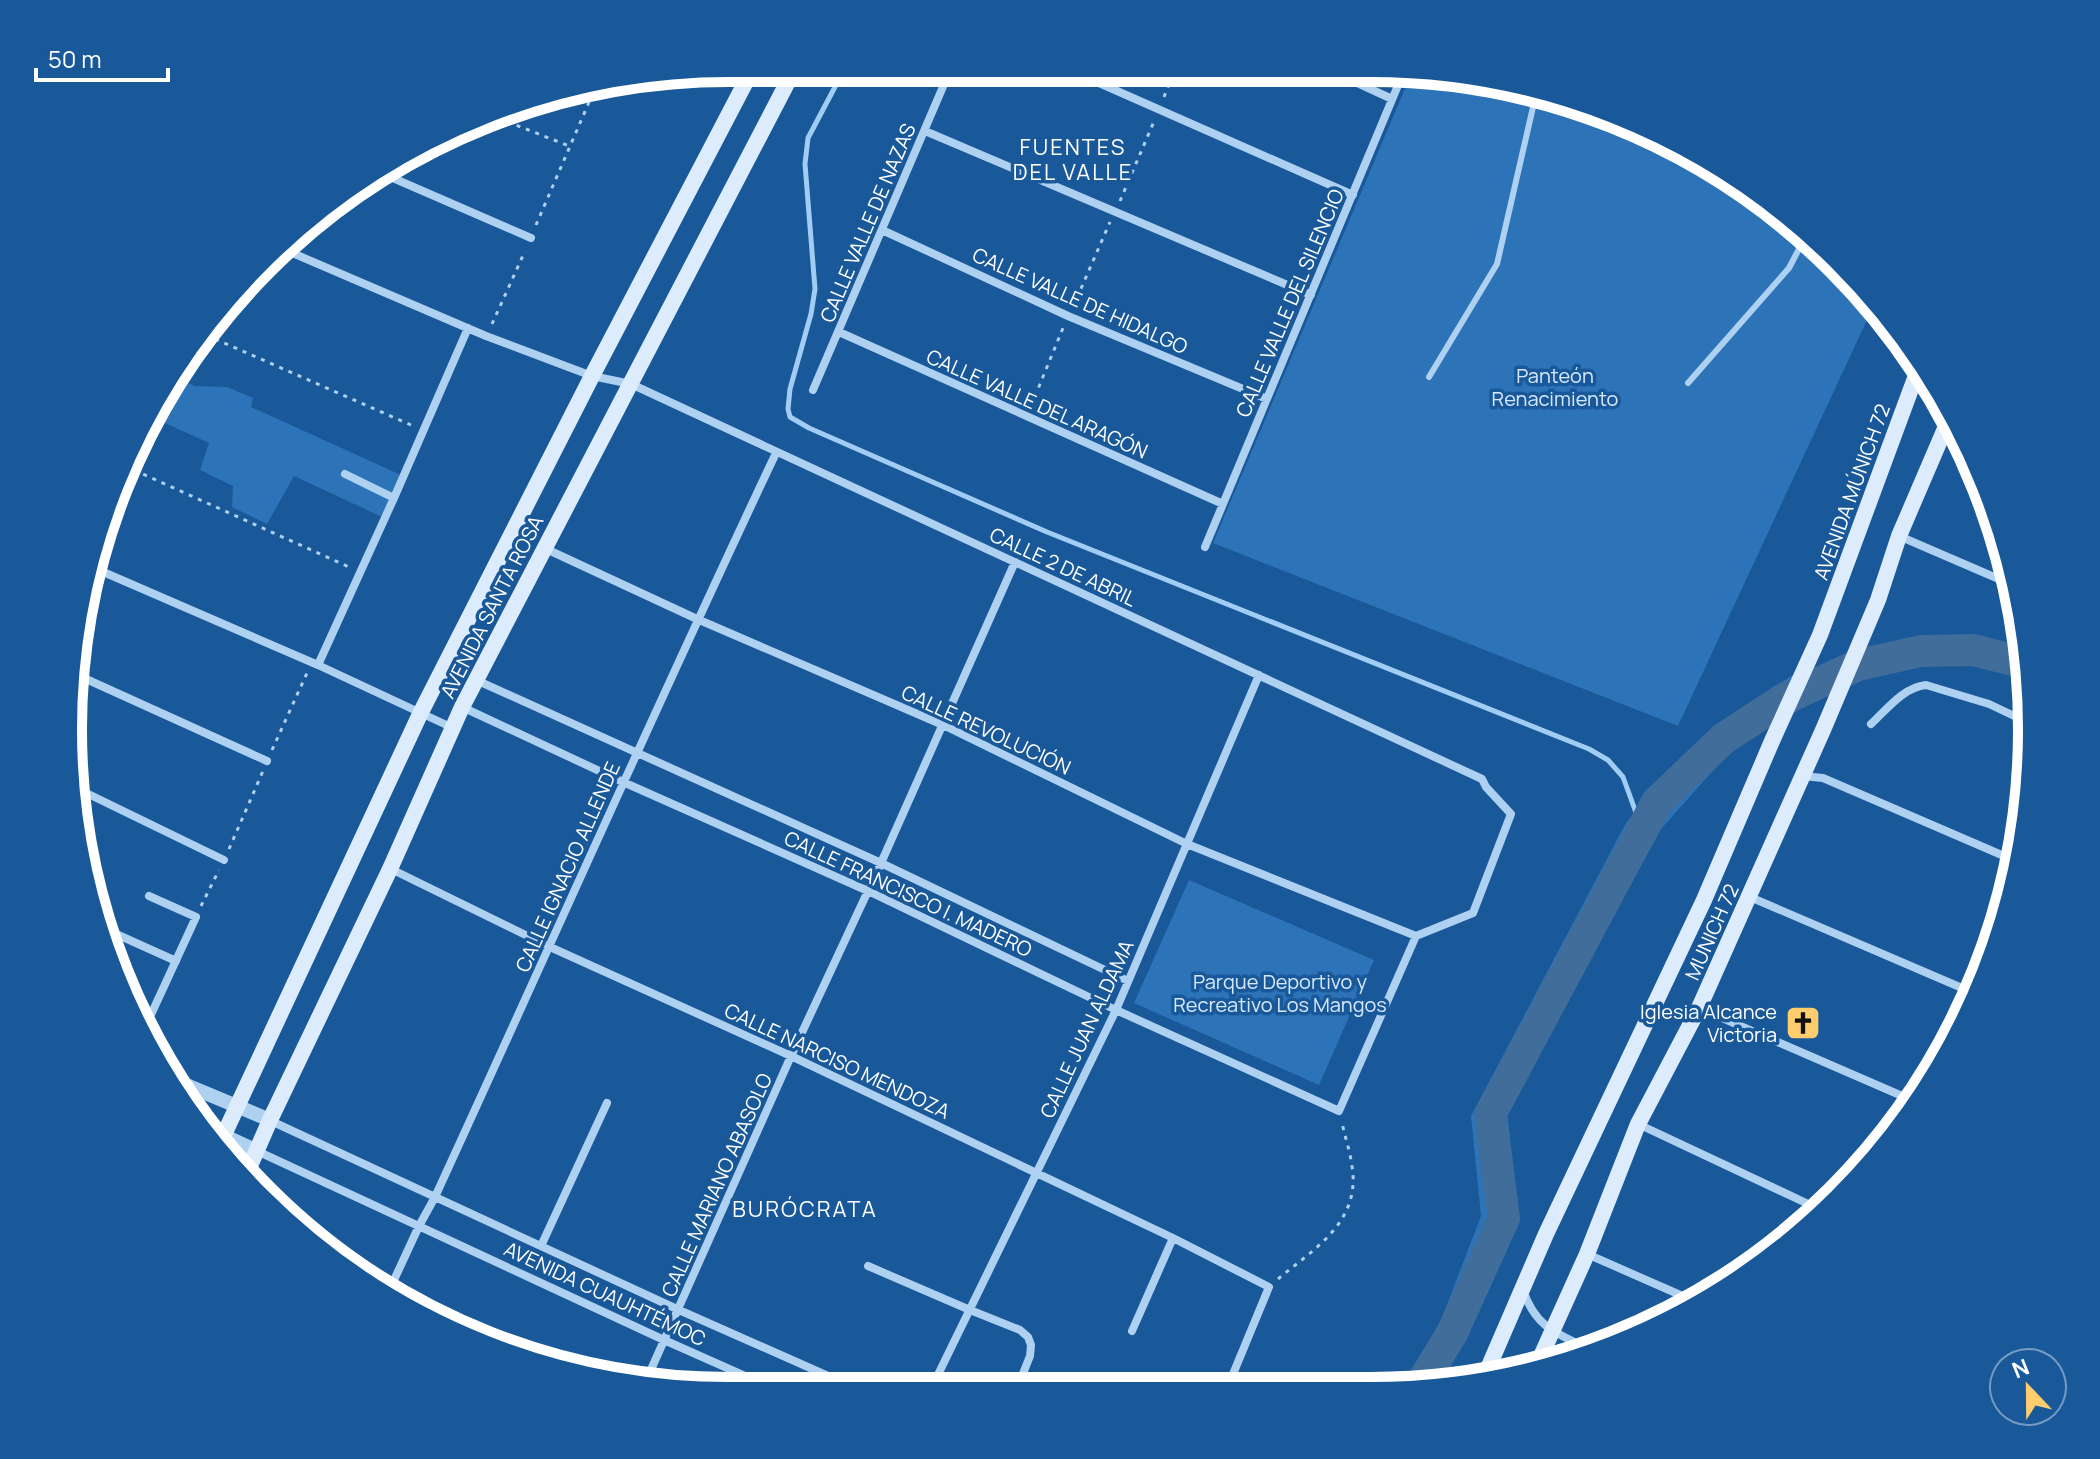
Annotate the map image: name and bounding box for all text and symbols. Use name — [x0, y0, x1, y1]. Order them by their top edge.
scale bar — [36, 32, 168, 82]
text: 50 m — [48, 42, 102, 75]
street label: CALLE VALLE DE NAZAS — [813, 119, 922, 326]
district label: FUENTES DEL VALLE — [1013, 132, 1133, 187]
street label: CALLE VALLE DEL SILENCIO — [1229, 185, 1350, 421]
street label: CALLE VALLE DE HIDALGO — [968, 241, 1192, 360]
street label: CALLE VALLE DEL ARAGÓN — [922, 343, 1152, 465]
park label: Panteón Renacimiento — [1492, 362, 1619, 412]
street label: AVENIDA MÚNICH 72 — [1807, 400, 1896, 584]
street label: AVENIDA SANTA ROSA — [434, 510, 550, 703]
street label: CALLE 2 DE ABRIL — [985, 521, 1141, 612]
street label: CALLE REVOLUCIÓN — [897, 678, 1075, 781]
street label: CALLE IGNACIO ALLENDE — [509, 757, 626, 976]
street label: CALLE FRANCISCO I. MADERO — [780, 824, 1037, 963]
street label: MUNICH 72 — [1678, 879, 1745, 984]
street label: CALLE JUAN ALDAMA — [1033, 935, 1140, 1122]
park label: Parque Deportivo y Recreativo Los Mangos — [1173, 968, 1387, 1018]
street label: CALLE NARCISO MENDOZA — [720, 996, 955, 1125]
place label: Iglesia Alcance Victoria — [1640, 998, 1777, 1048]
church icon: Iglesia Alcance Victoria — [1784, 1004, 1822, 1042]
street label: CALLE MARIANO ABASOLO — [655, 1069, 778, 1301]
district label: BURÓCRATA — [732, 1194, 878, 1224]
street label: AVENIDA CUAUHTÉMOC — [500, 1235, 710, 1352]
north arrow — [1988, 1347, 2068, 1427]
text: N — [2008, 1352, 2033, 1385]

